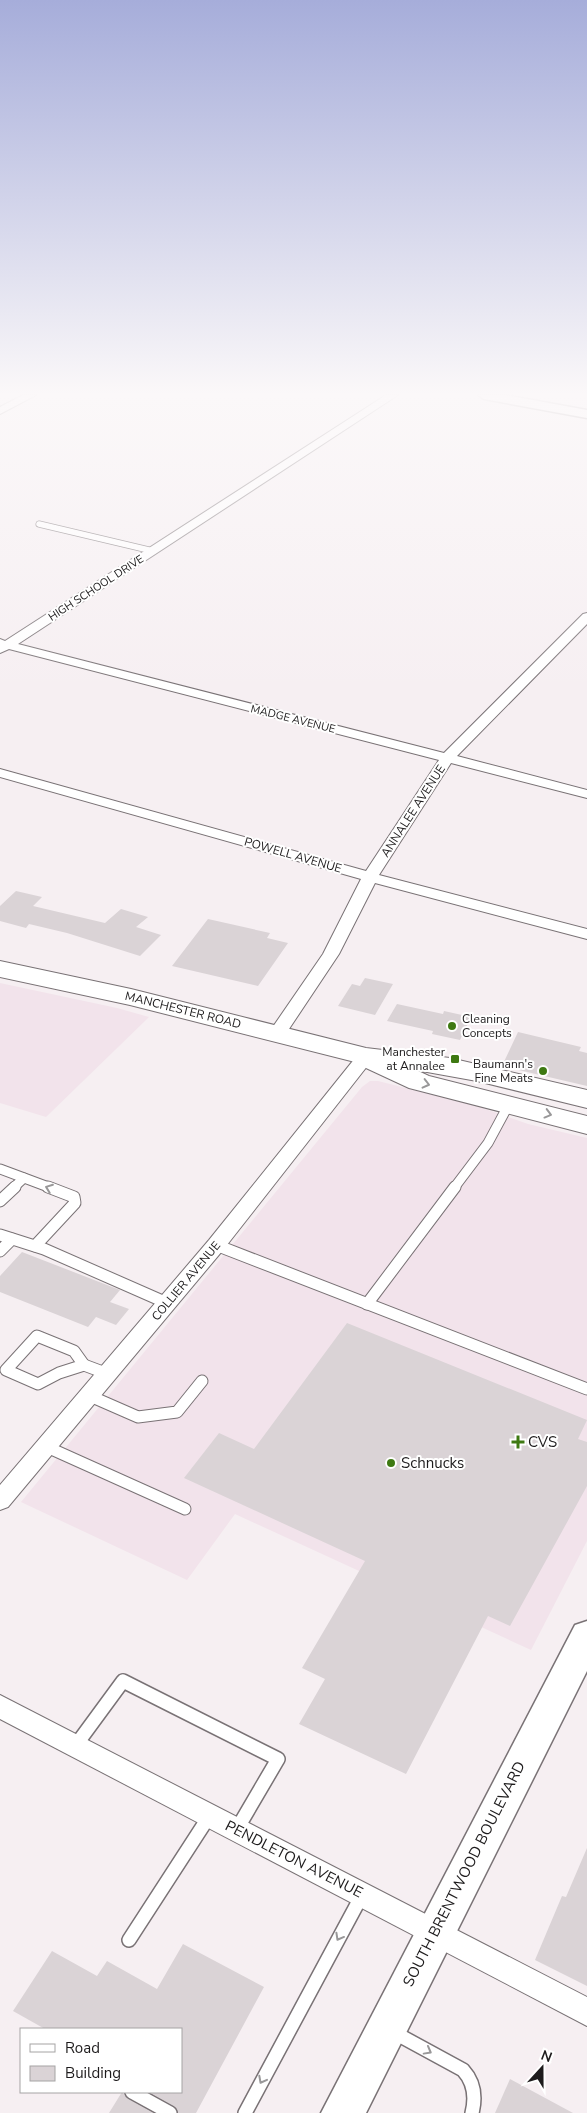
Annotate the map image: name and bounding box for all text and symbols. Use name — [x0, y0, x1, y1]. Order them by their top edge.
street label: HIGH SCHOOL DRIVE — [45, 552, 147, 624]
street label: MADGE AVENUE — [249, 701, 337, 737]
street label: ANNALEE AVENUE — [377, 762, 449, 860]
street label: POWELL AVENUE — [242, 833, 344, 877]
street label: MANCHESTER ROAD — [123, 988, 243, 1032]
place label: Cleaning Concepts — [462, 1011, 512, 1041]
marker: Cleaning Concepts — [446, 1020, 458, 1032]
place label: Manchester at Annalee — [382, 1044, 446, 1074]
marker: Manchester at Annalee — [449, 1053, 461, 1065]
place label: Baumann's Fine Meats — [473, 1056, 533, 1086]
marker: Baumann's Fine Meats — [537, 1065, 549, 1077]
one-way arrow — [421, 1078, 430, 1089]
one-way arrow — [544, 1109, 552, 1119]
one-way arrow — [45, 1184, 54, 1194]
street label: COLLIER AVENUE — [148, 1238, 224, 1324]
place label: CVS — [528, 1432, 557, 1452]
marker: CVS — [512, 1436, 524, 1448]
place label: Schnucks — [401, 1453, 464, 1473]
marker: Schnucks — [385, 1457, 397, 1469]
street label: SOUTH BRENTWOOD BOULEVARD — [398, 1758, 530, 1990]
street label: PENDLETON AVENUE — [222, 1816, 366, 1902]
one-way arrow — [335, 1932, 345, 1941]
legend — [20, 2028, 182, 2093]
text: Road — [65, 2038, 100, 2058]
north arrow — [517, 2043, 567, 2093]
one-way arrow — [423, 2045, 432, 2055]
text: N — [538, 2046, 555, 2067]
text: Building — [65, 2063, 121, 2083]
one-way arrow — [258, 2075, 268, 2084]

